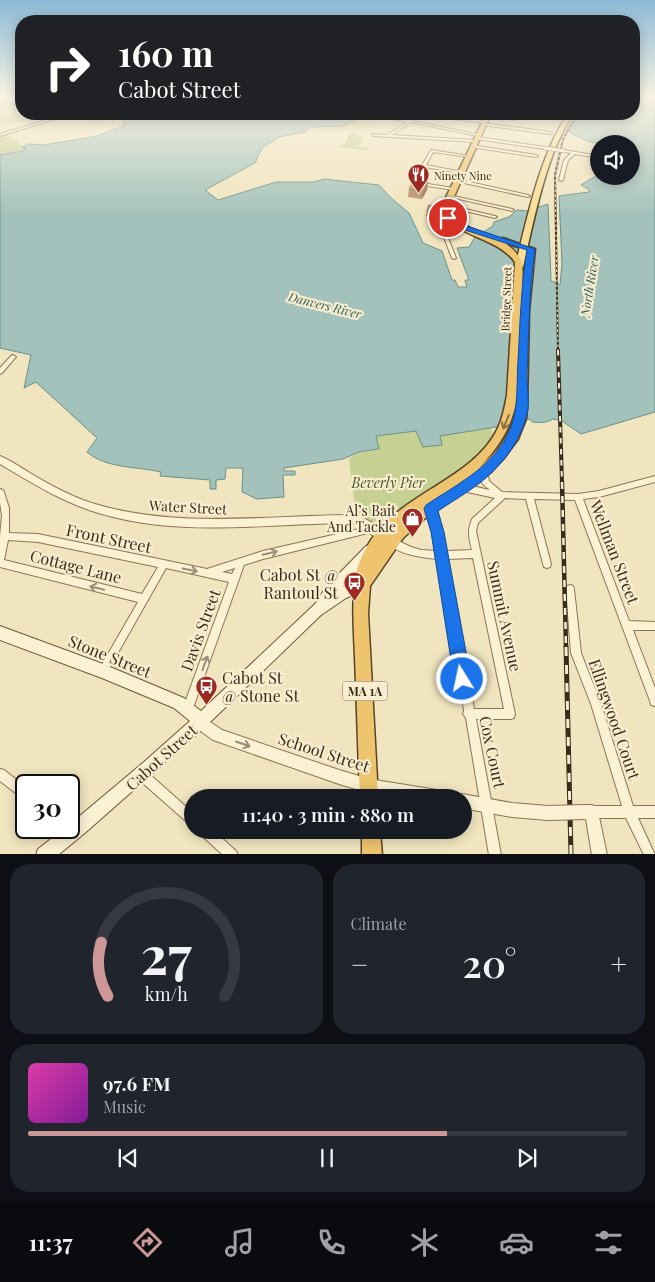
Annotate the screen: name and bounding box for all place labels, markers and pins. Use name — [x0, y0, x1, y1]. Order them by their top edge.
restaurant icon: Ninety Nine — [406, 163, 430, 194]
place label: Ninety Nine — [434, 168, 492, 183]
pin — [427, 197, 469, 239]
place label: Al’s Bait And Tackle — [326, 501, 397, 536]
shop icon: Al’s Bait And Tackle — [400, 506, 424, 537]
place label: Cabot St @ Rantoul St — [260, 564, 338, 603]
bus stop icon: Cabot St @ Rantoul St — [342, 571, 366, 602]
place label: Cabot St @ Stone St — [222, 667, 299, 706]
bus stop icon: Cabot St @ Stone St — [194, 674, 218, 705]

